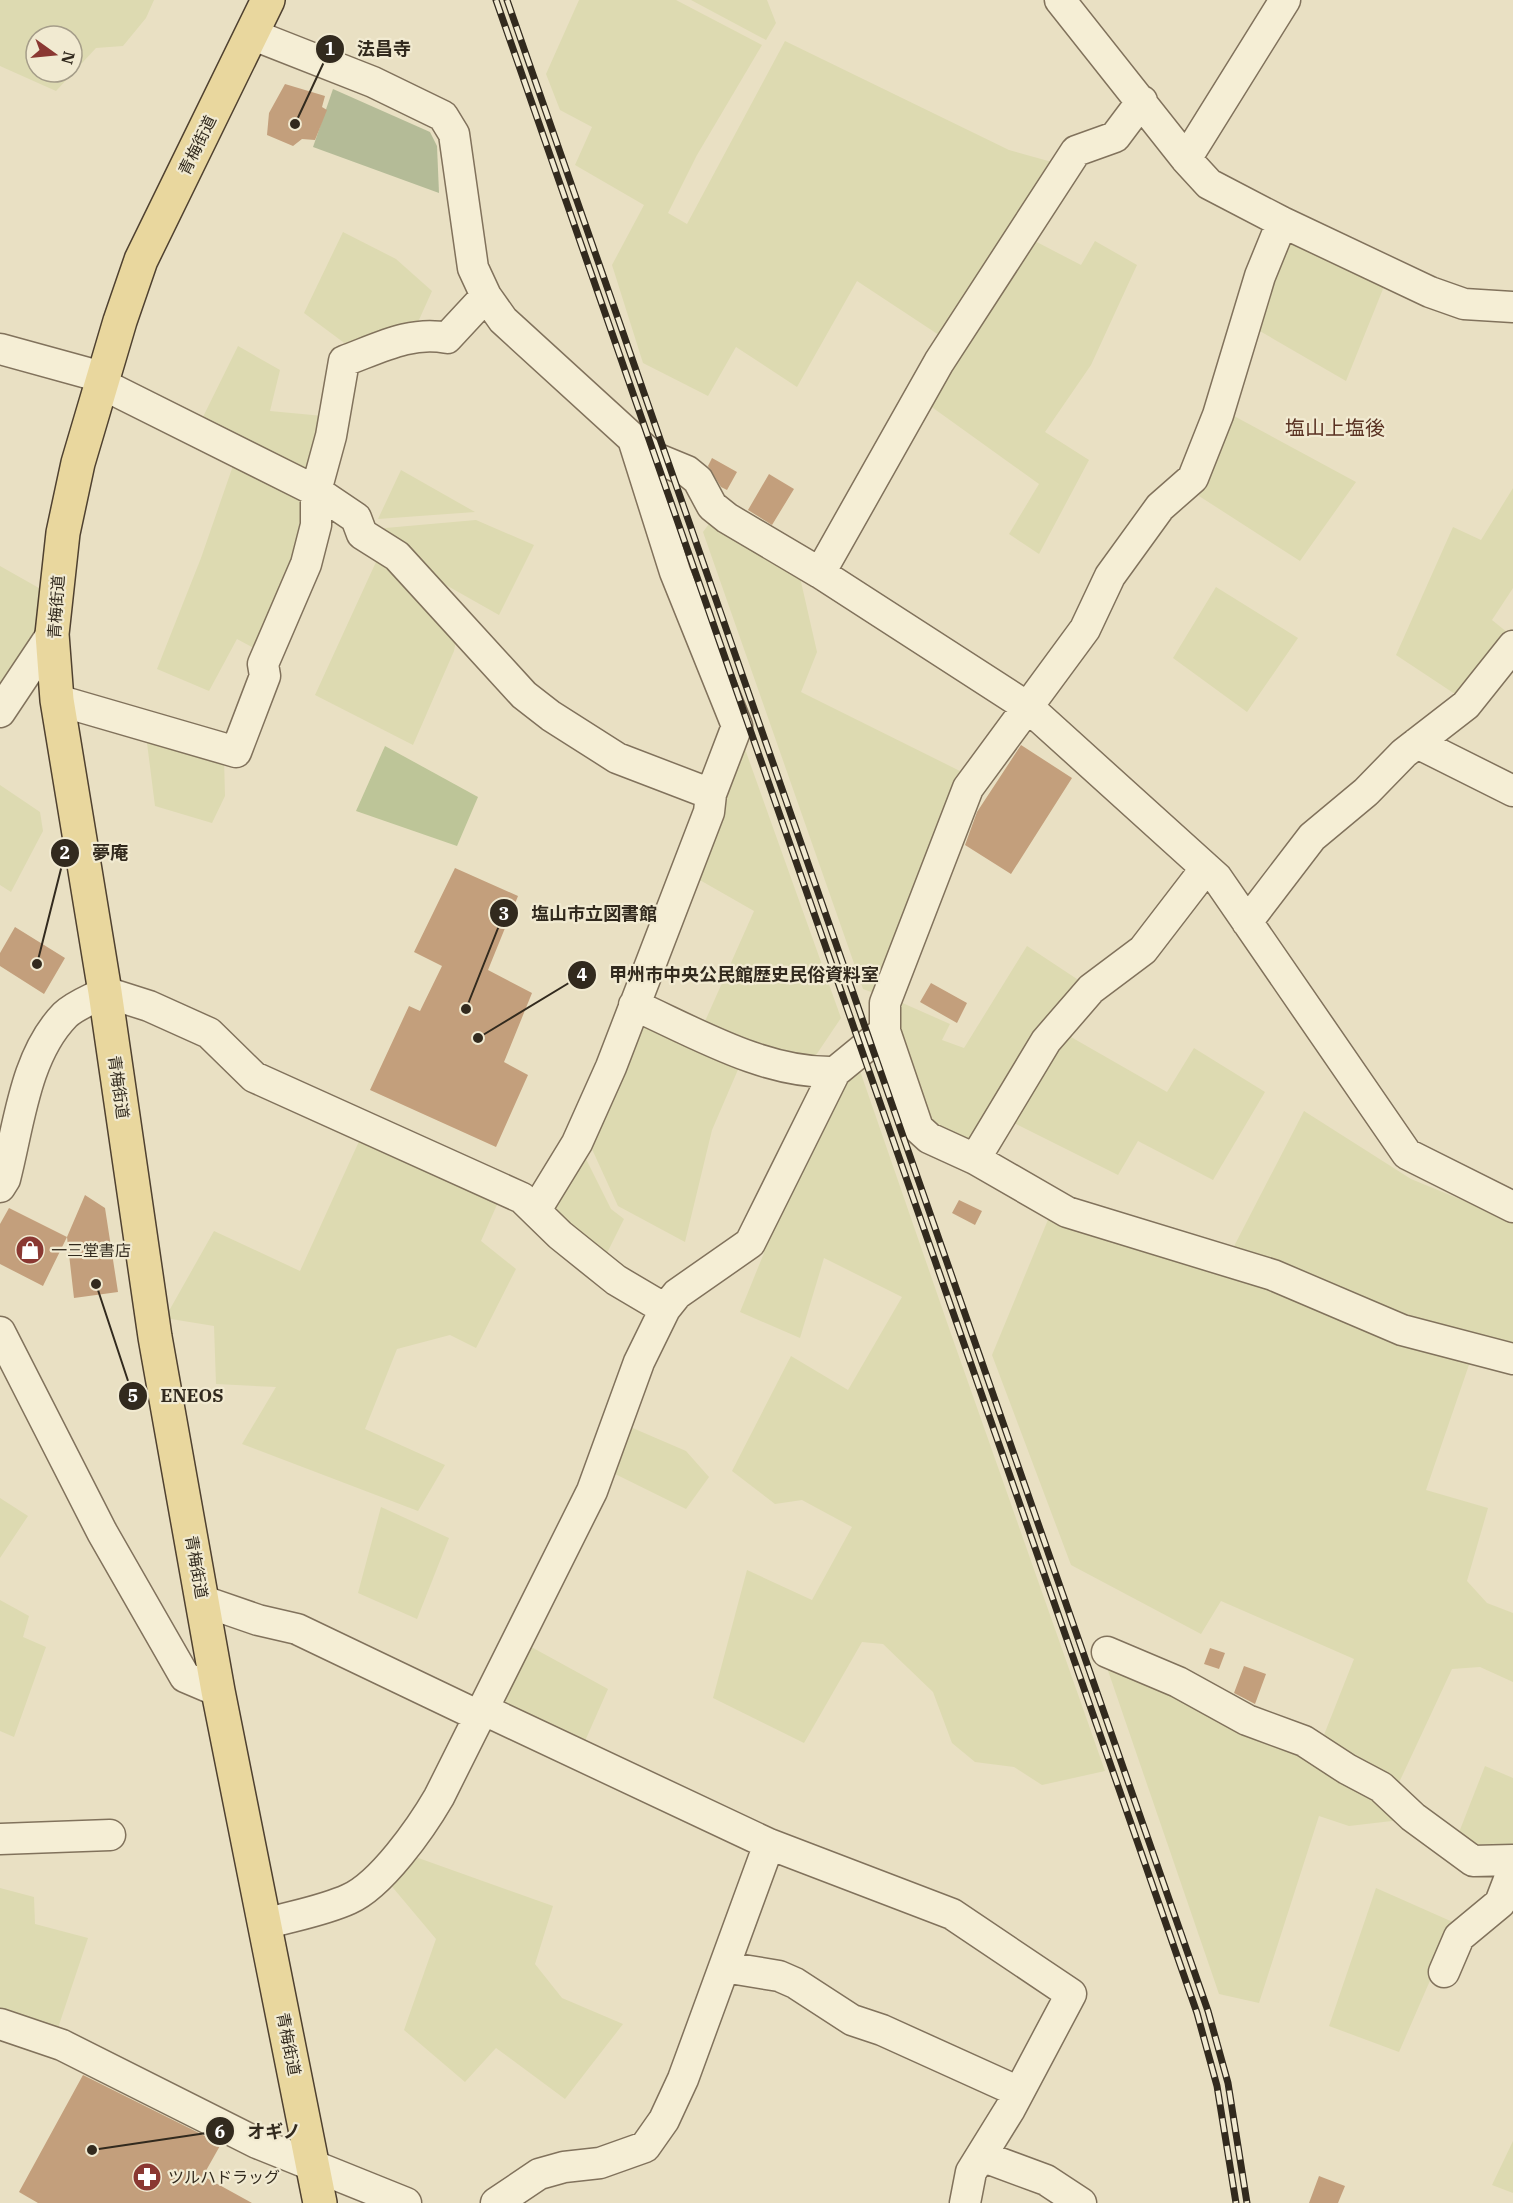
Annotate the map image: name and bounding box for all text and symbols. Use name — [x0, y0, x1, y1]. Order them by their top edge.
north arrow — [24, 24, 84, 84]
callout: 法昌寺 — [315, 31, 423, 67]
text: 1 — [325, 37, 336, 60]
text: 法昌寺 — [357, 37, 411, 60]
text: N — [57, 49, 80, 67]
street label: 青梅街道 — [174, 112, 220, 178]
district label: 塩山上塩後 — [1285, 414, 1385, 441]
street label: 青梅街道 — [44, 574, 68, 640]
callout: 夢庵 — [50, 835, 140, 871]
text: 2 — [60, 841, 70, 864]
text: 夢庵 — [92, 841, 128, 864]
callout: 塩山市立図書館 — [489, 895, 669, 931]
text: 3 — [499, 902, 509, 925]
text: 塩山市立図書館 — [531, 902, 657, 925]
callout: 甲州市中央公民館歴史民俗資料室 — [567, 957, 891, 993]
text: 4 — [577, 963, 588, 986]
text: 甲州市中央公民館歴史民俗資料室 — [609, 963, 879, 986]
street label: 青梅街道 — [105, 1054, 133, 1120]
shop icon: 一三堂書店 — [14, 1234, 46, 1266]
place label: 一三堂書店 — [51, 1240, 131, 1260]
callout: ENEOS — [118, 1378, 235, 1414]
text: 5 — [128, 1384, 138, 1407]
text: ENEOS — [161, 1384, 223, 1407]
street label: 青梅街道 — [182, 1534, 212, 1600]
street label: 青梅街道 — [273, 2011, 305, 2077]
callout: オギノ — [205, 2113, 313, 2149]
text: 6 — [215, 2120, 226, 2143]
text: オギノ — [247, 2120, 301, 2143]
pharmacy icon: ツルハドラッグ — [131, 2161, 163, 2193]
place label: ツルハドラッグ — [168, 2167, 280, 2187]

